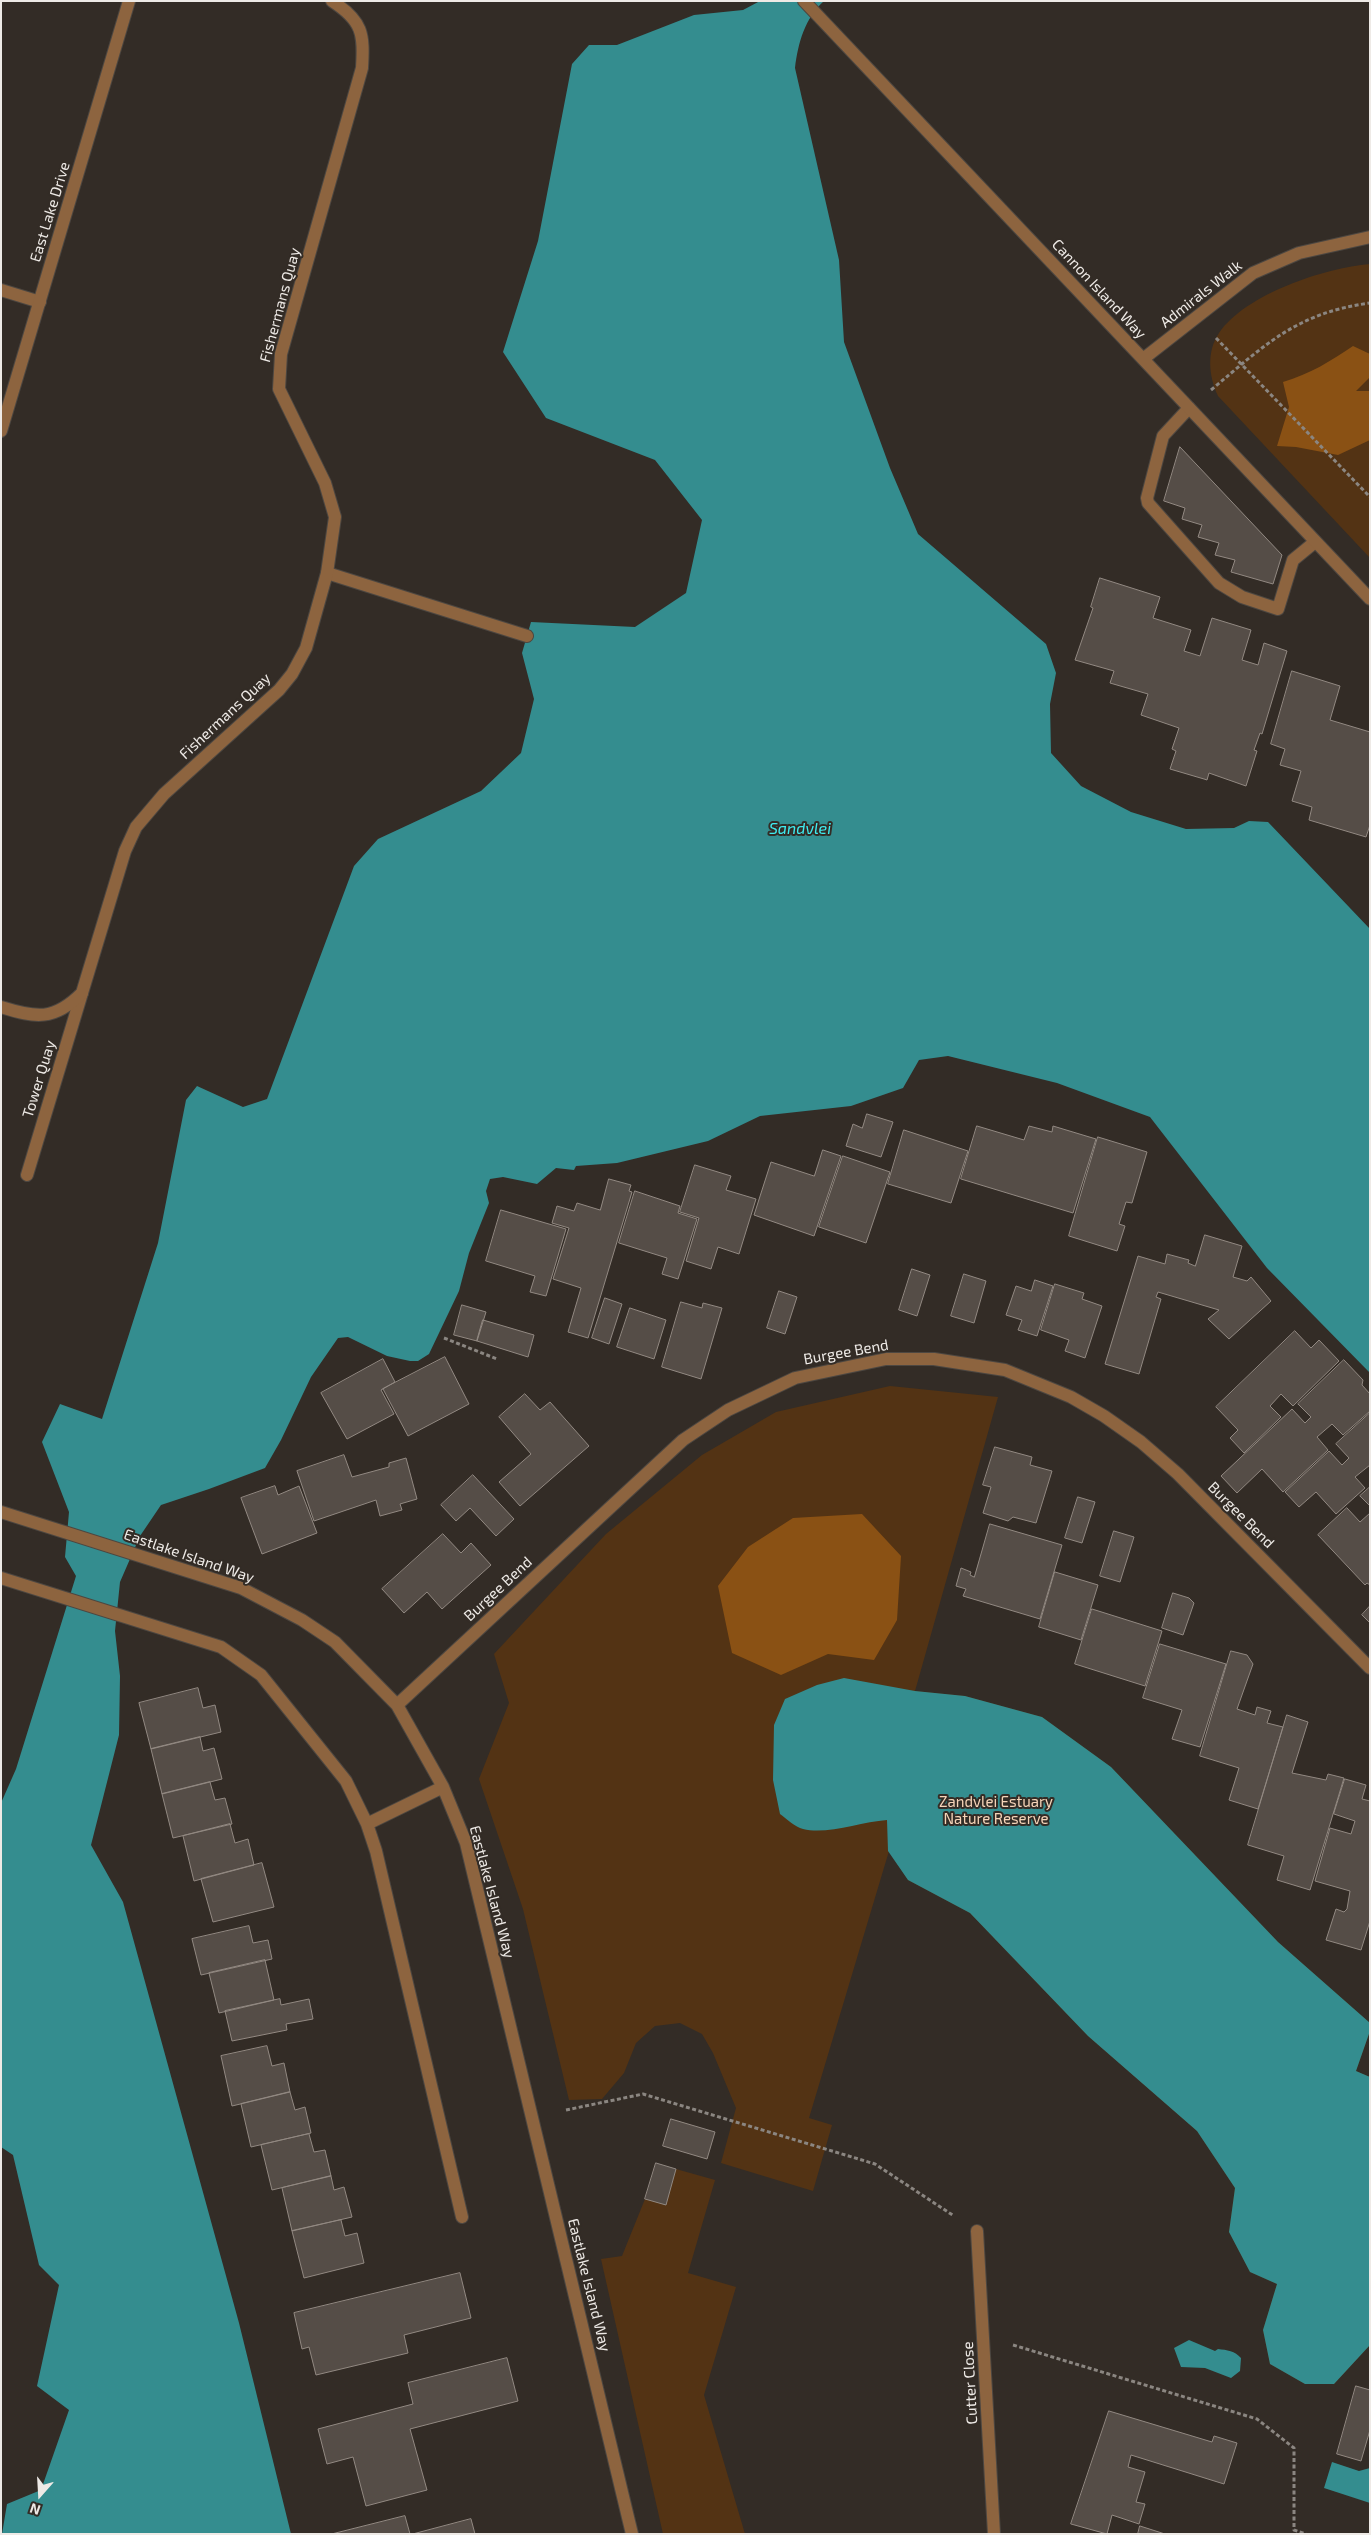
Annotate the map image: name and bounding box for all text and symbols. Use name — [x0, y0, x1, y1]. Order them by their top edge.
street label: East Lake Drive — [26, 160, 74, 264]
street label: Cannon Island Way — [1048, 235, 1150, 343]
street label: Fishermans Quay — [256, 246, 304, 364]
street label: Admirals Walk — [1157, 256, 1245, 332]
street label: Fishermans Quay — [176, 669, 274, 763]
water label: Sandvlei — [769, 819, 831, 839]
street label: Tower Quay — [19, 1038, 59, 1120]
street label: Burgee Bend — [802, 1336, 890, 1368]
street label: Burgee Bend — [1204, 1478, 1278, 1552]
street label: Eastlake Island Way — [122, 1525, 256, 1587]
street label: Burgee Bend — [460, 1553, 536, 1625]
park label: Zandvlei Estuary Nature Reserve — [939, 1793, 1053, 1828]
street label: Eastlake Island Way — [466, 1824, 518, 1960]
street label: Eastlake Island Way — [564, 2217, 614, 2353]
street label: Cutter Close — [959, 2341, 981, 2425]
north arrow — [15, 2470, 65, 2520]
text: N — [27, 2500, 43, 2519]

